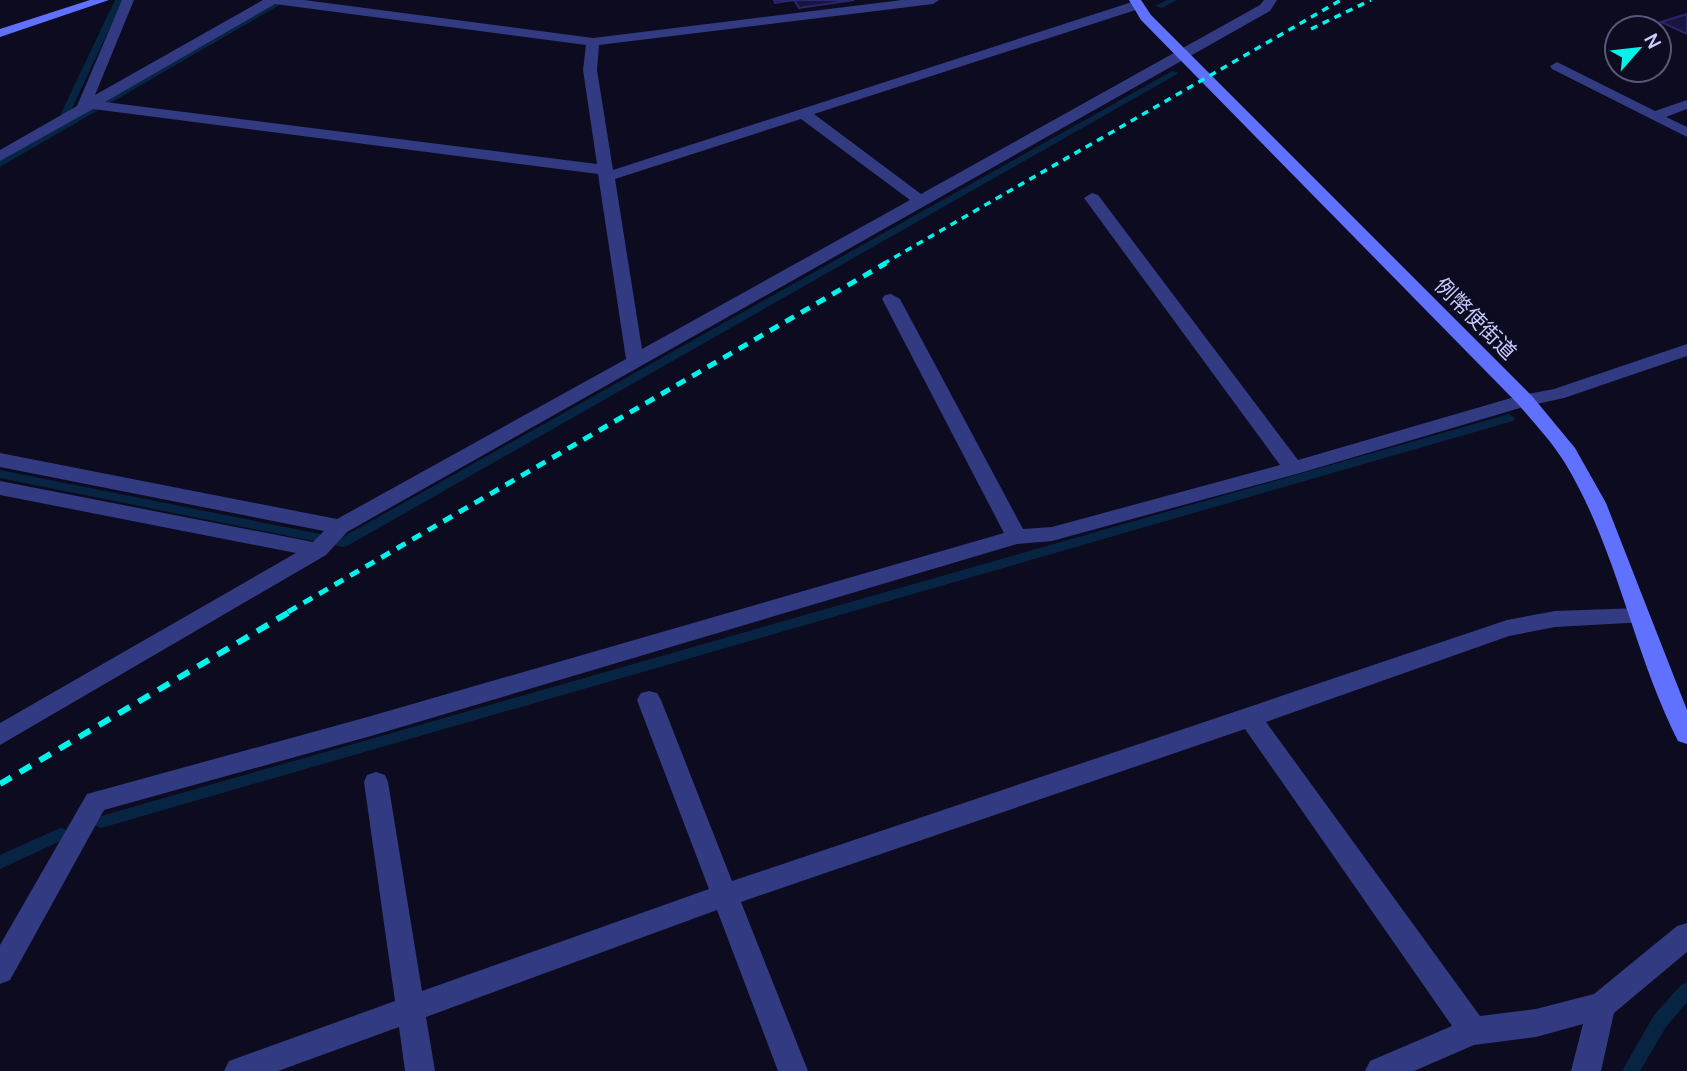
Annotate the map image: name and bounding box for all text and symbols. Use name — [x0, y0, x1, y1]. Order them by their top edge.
north arrow — [1603, 14, 1673, 84]
text: N — [1638, 29, 1668, 53]
street label: 例幣使街道 — [1429, 271, 1523, 365]

